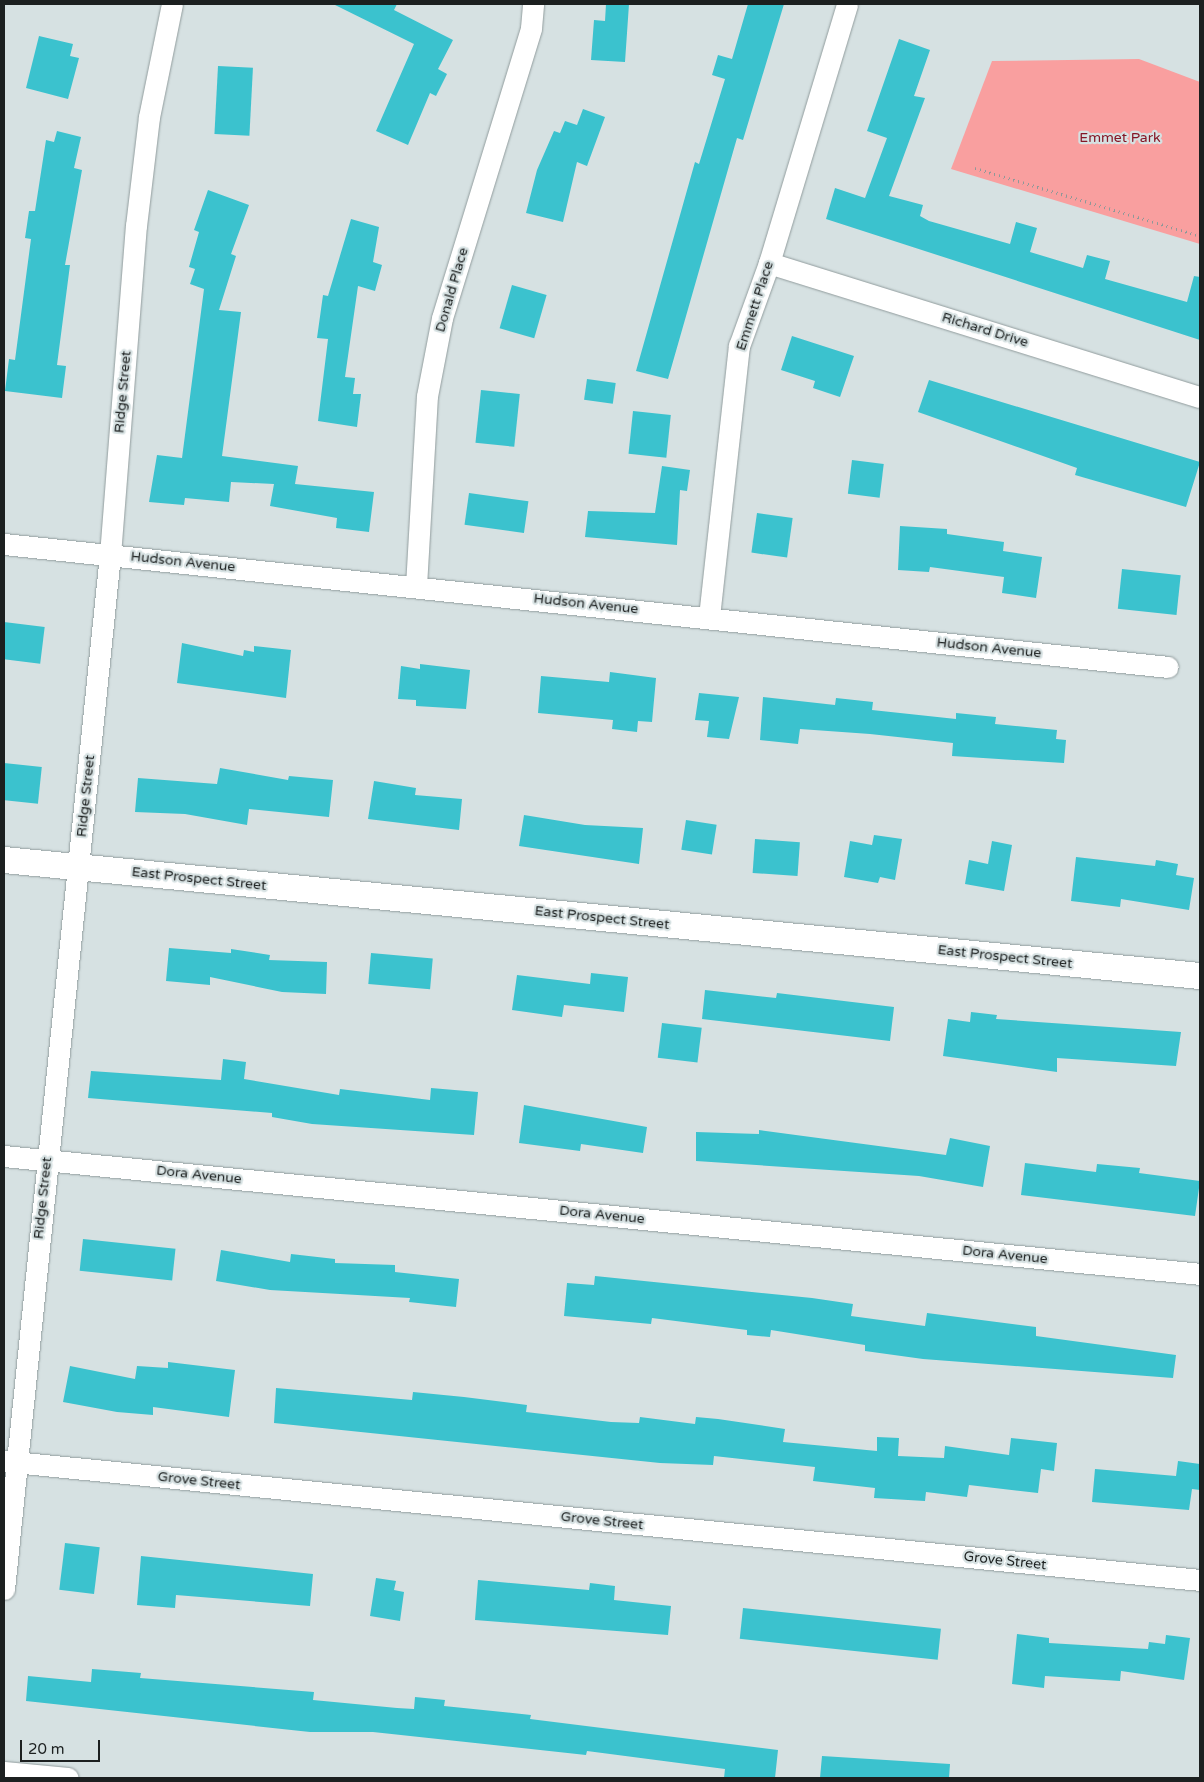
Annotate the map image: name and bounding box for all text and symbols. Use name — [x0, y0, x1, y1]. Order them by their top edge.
park label: Emmet Park — [1079, 130, 1161, 146]
street label: Donald Place — [432, 246, 472, 334]
street label: Emmett Place — [733, 259, 777, 353]
street label: Richard Drive — [940, 309, 1030, 351]
street label: Ridge Street — [111, 350, 135, 434]
street label: Hudson Avenue — [130, 548, 236, 576]
street label: Hudson Avenue — [533, 590, 639, 618]
street label: Hudson Avenue — [936, 634, 1042, 662]
street label: Ridge Street — [73, 754, 99, 838]
street label: East Prospect Street — [131, 864, 267, 894]
street label: East Prospect Street — [534, 903, 670, 933]
street label: East Prospect Street — [937, 942, 1073, 972]
street label: Ridge Street — [30, 1156, 56, 1240]
street label: Dora Avenue — [155, 1162, 243, 1188]
street label: Dora Avenue — [558, 1202, 646, 1228]
street label: Dora Avenue — [961, 1242, 1049, 1268]
street label: Grove Street — [157, 1468, 241, 1494]
street label: Grove Street — [560, 1508, 644, 1534]
street label: Grove Street — [963, 1548, 1047, 1574]
scale bar — [22, 1730, 102, 1762]
text: 20 m — [28, 1740, 65, 1758]

